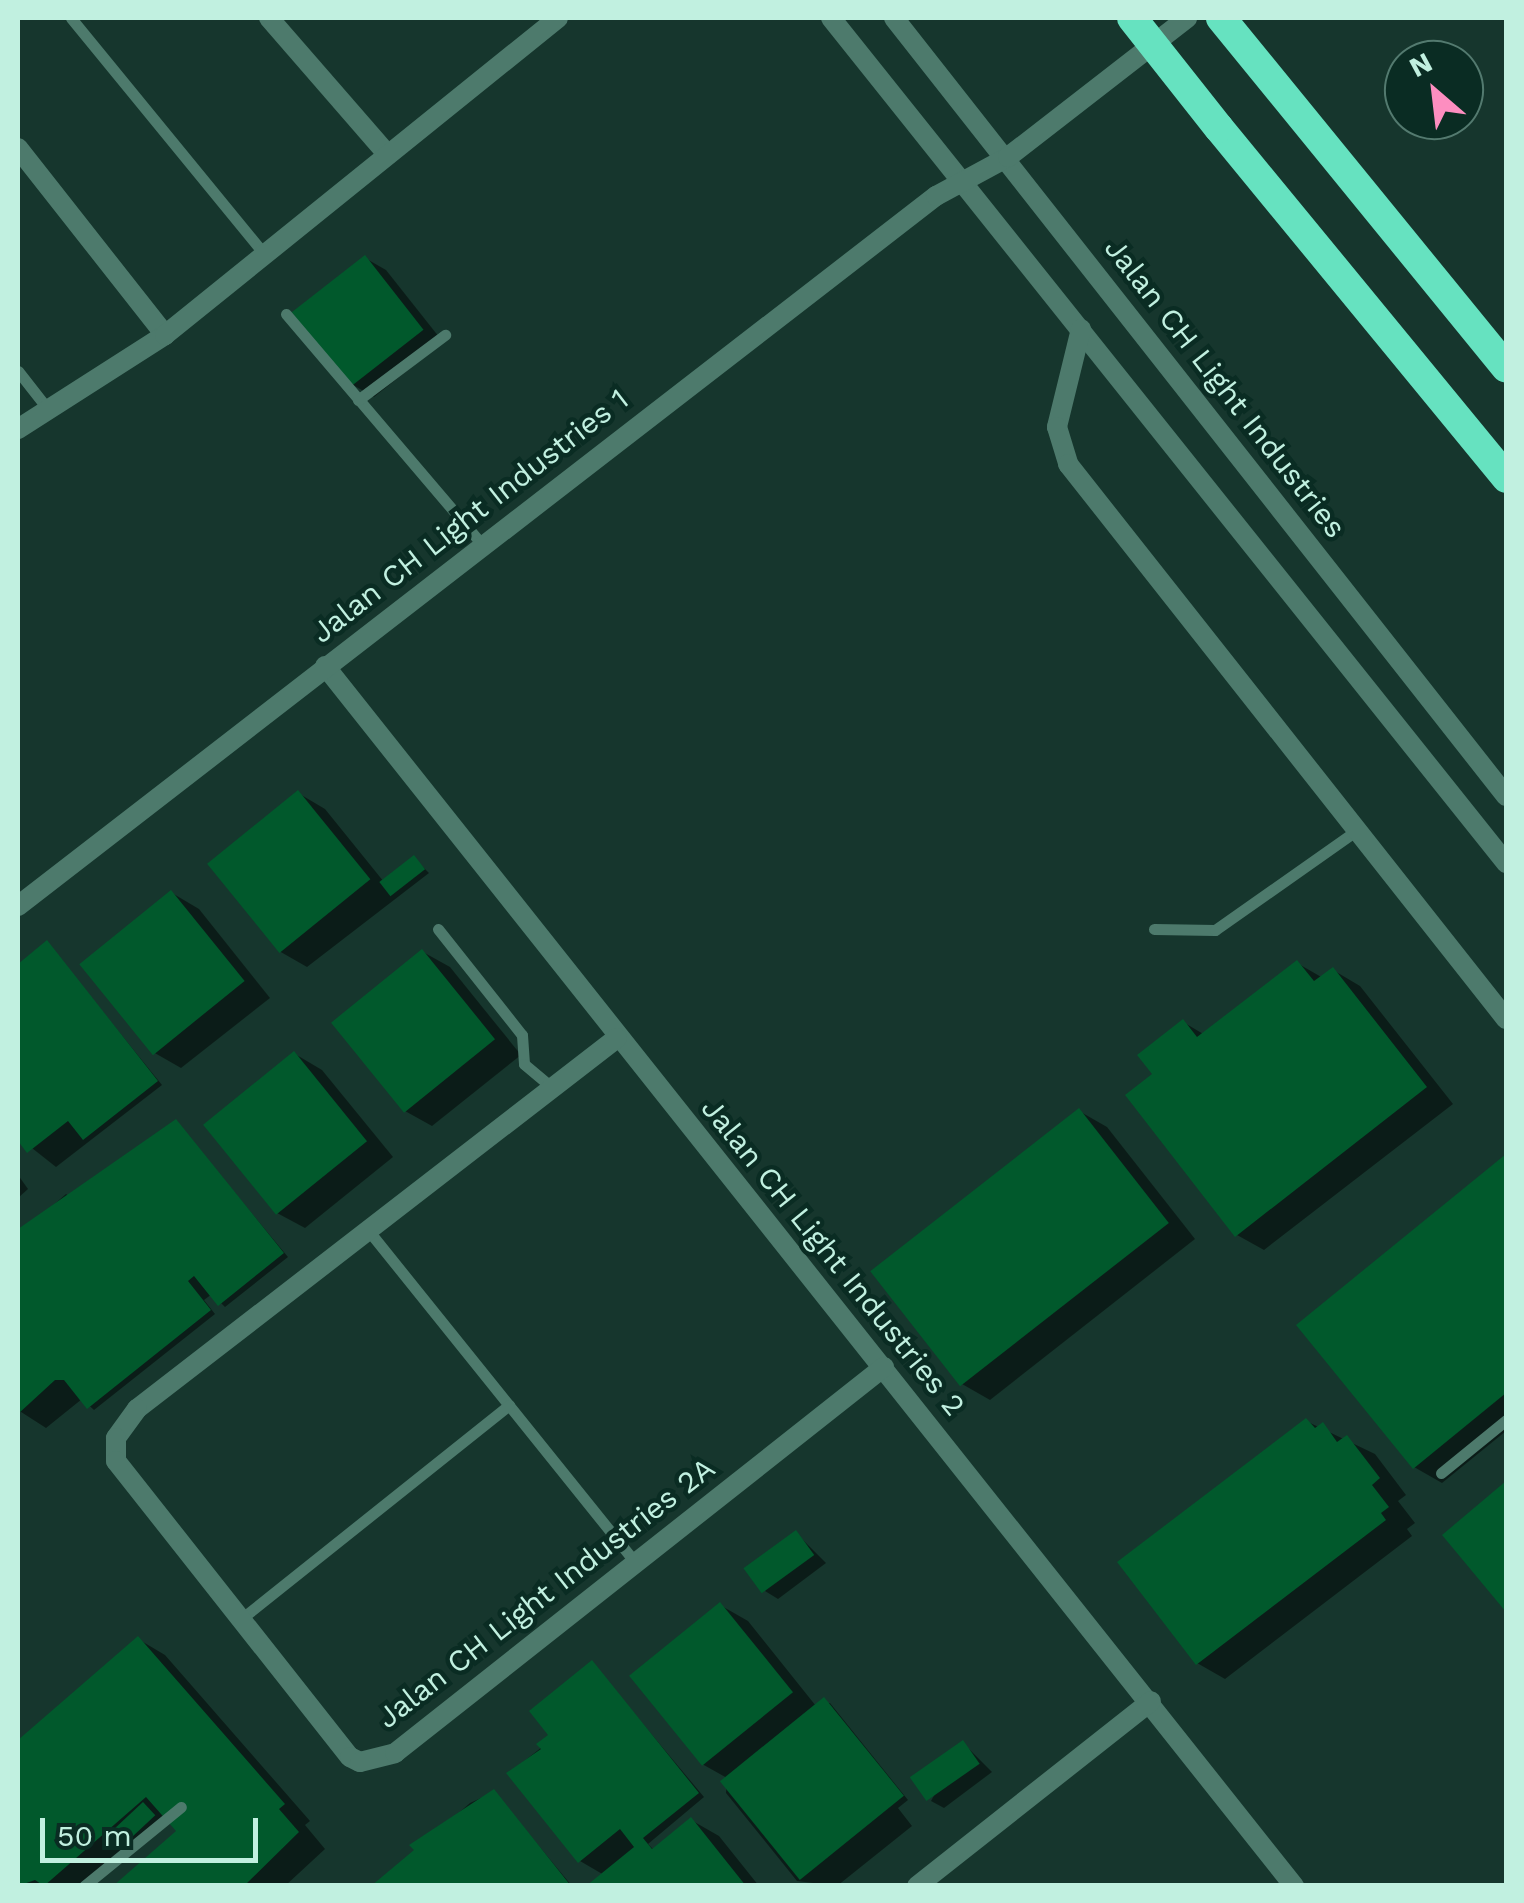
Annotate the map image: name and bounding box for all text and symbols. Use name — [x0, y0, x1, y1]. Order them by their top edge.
north arrow — [1384, 40, 1484, 140]
text: N — [1404, 45, 1438, 84]
street label: Jalan CH Light Industries — [1097, 231, 1353, 545]
street label: Jalan CH Light Industries 1 — [304, 381, 636, 651]
street label: Jalan CH Light Industries 2 — [694, 1091, 972, 1423]
street label: Jalan CH Light Industries 2A — [370, 1450, 722, 1736]
scale bar — [45, 1798, 262, 1860]
text: 50 m — [57, 1818, 132, 1853]

